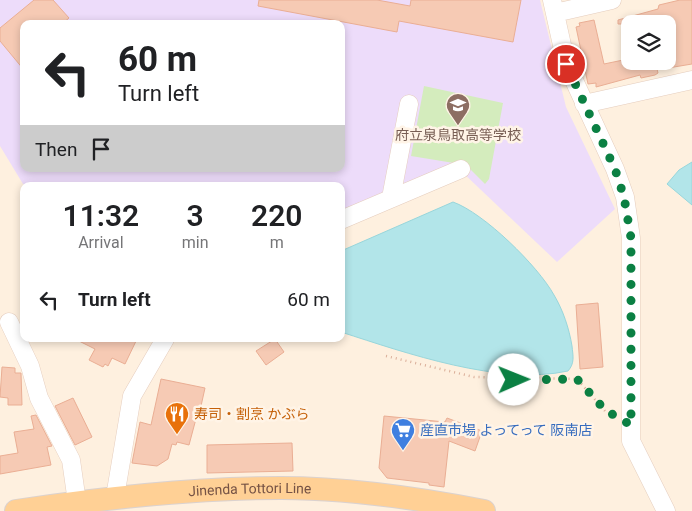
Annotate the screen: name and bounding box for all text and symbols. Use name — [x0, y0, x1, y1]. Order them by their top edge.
map controls — [621, 15, 676, 70]
button: layers — [621, 15, 676, 70]
text: 60 m — [118, 39, 197, 80]
icon: left — [35, 40, 100, 105]
pin — [545, 43, 587, 85]
icon: arrive — [552, 50, 580, 78]
text: Turn left — [118, 81, 199, 106]
school or university icon: 府立泉鳥取高等学校 — [445, 92, 471, 126]
place label: 府立泉鳥取高等学校 — [395, 127, 521, 143]
icon: arrive — [87, 135, 115, 163]
text: Then — [35, 138, 77, 161]
text: 11:32 — [63, 198, 139, 233]
text: 3 — [187, 198, 204, 233]
text: 220 — [251, 198, 302, 233]
text: Arrival — [78, 233, 124, 252]
text: min — [182, 233, 209, 252]
text: m — [270, 233, 284, 252]
icon: left — [35, 286, 63, 314]
text: Turn left — [78, 288, 151, 311]
text: 60 m — [287, 288, 330, 311]
position arrow — [487, 353, 539, 405]
restaurant icon: 寿司・割烹 かぶら — [164, 401, 190, 435]
place label: 寿司・割烹 かぶら — [194, 406, 309, 422]
supermarket icon: 産直市場 よってって 阪南店 — [390, 417, 416, 451]
place label: 産直市場 よってって 阪南店 — [420, 422, 592, 438]
street label: Jinenda Tottori Line — [188, 480, 312, 499]

